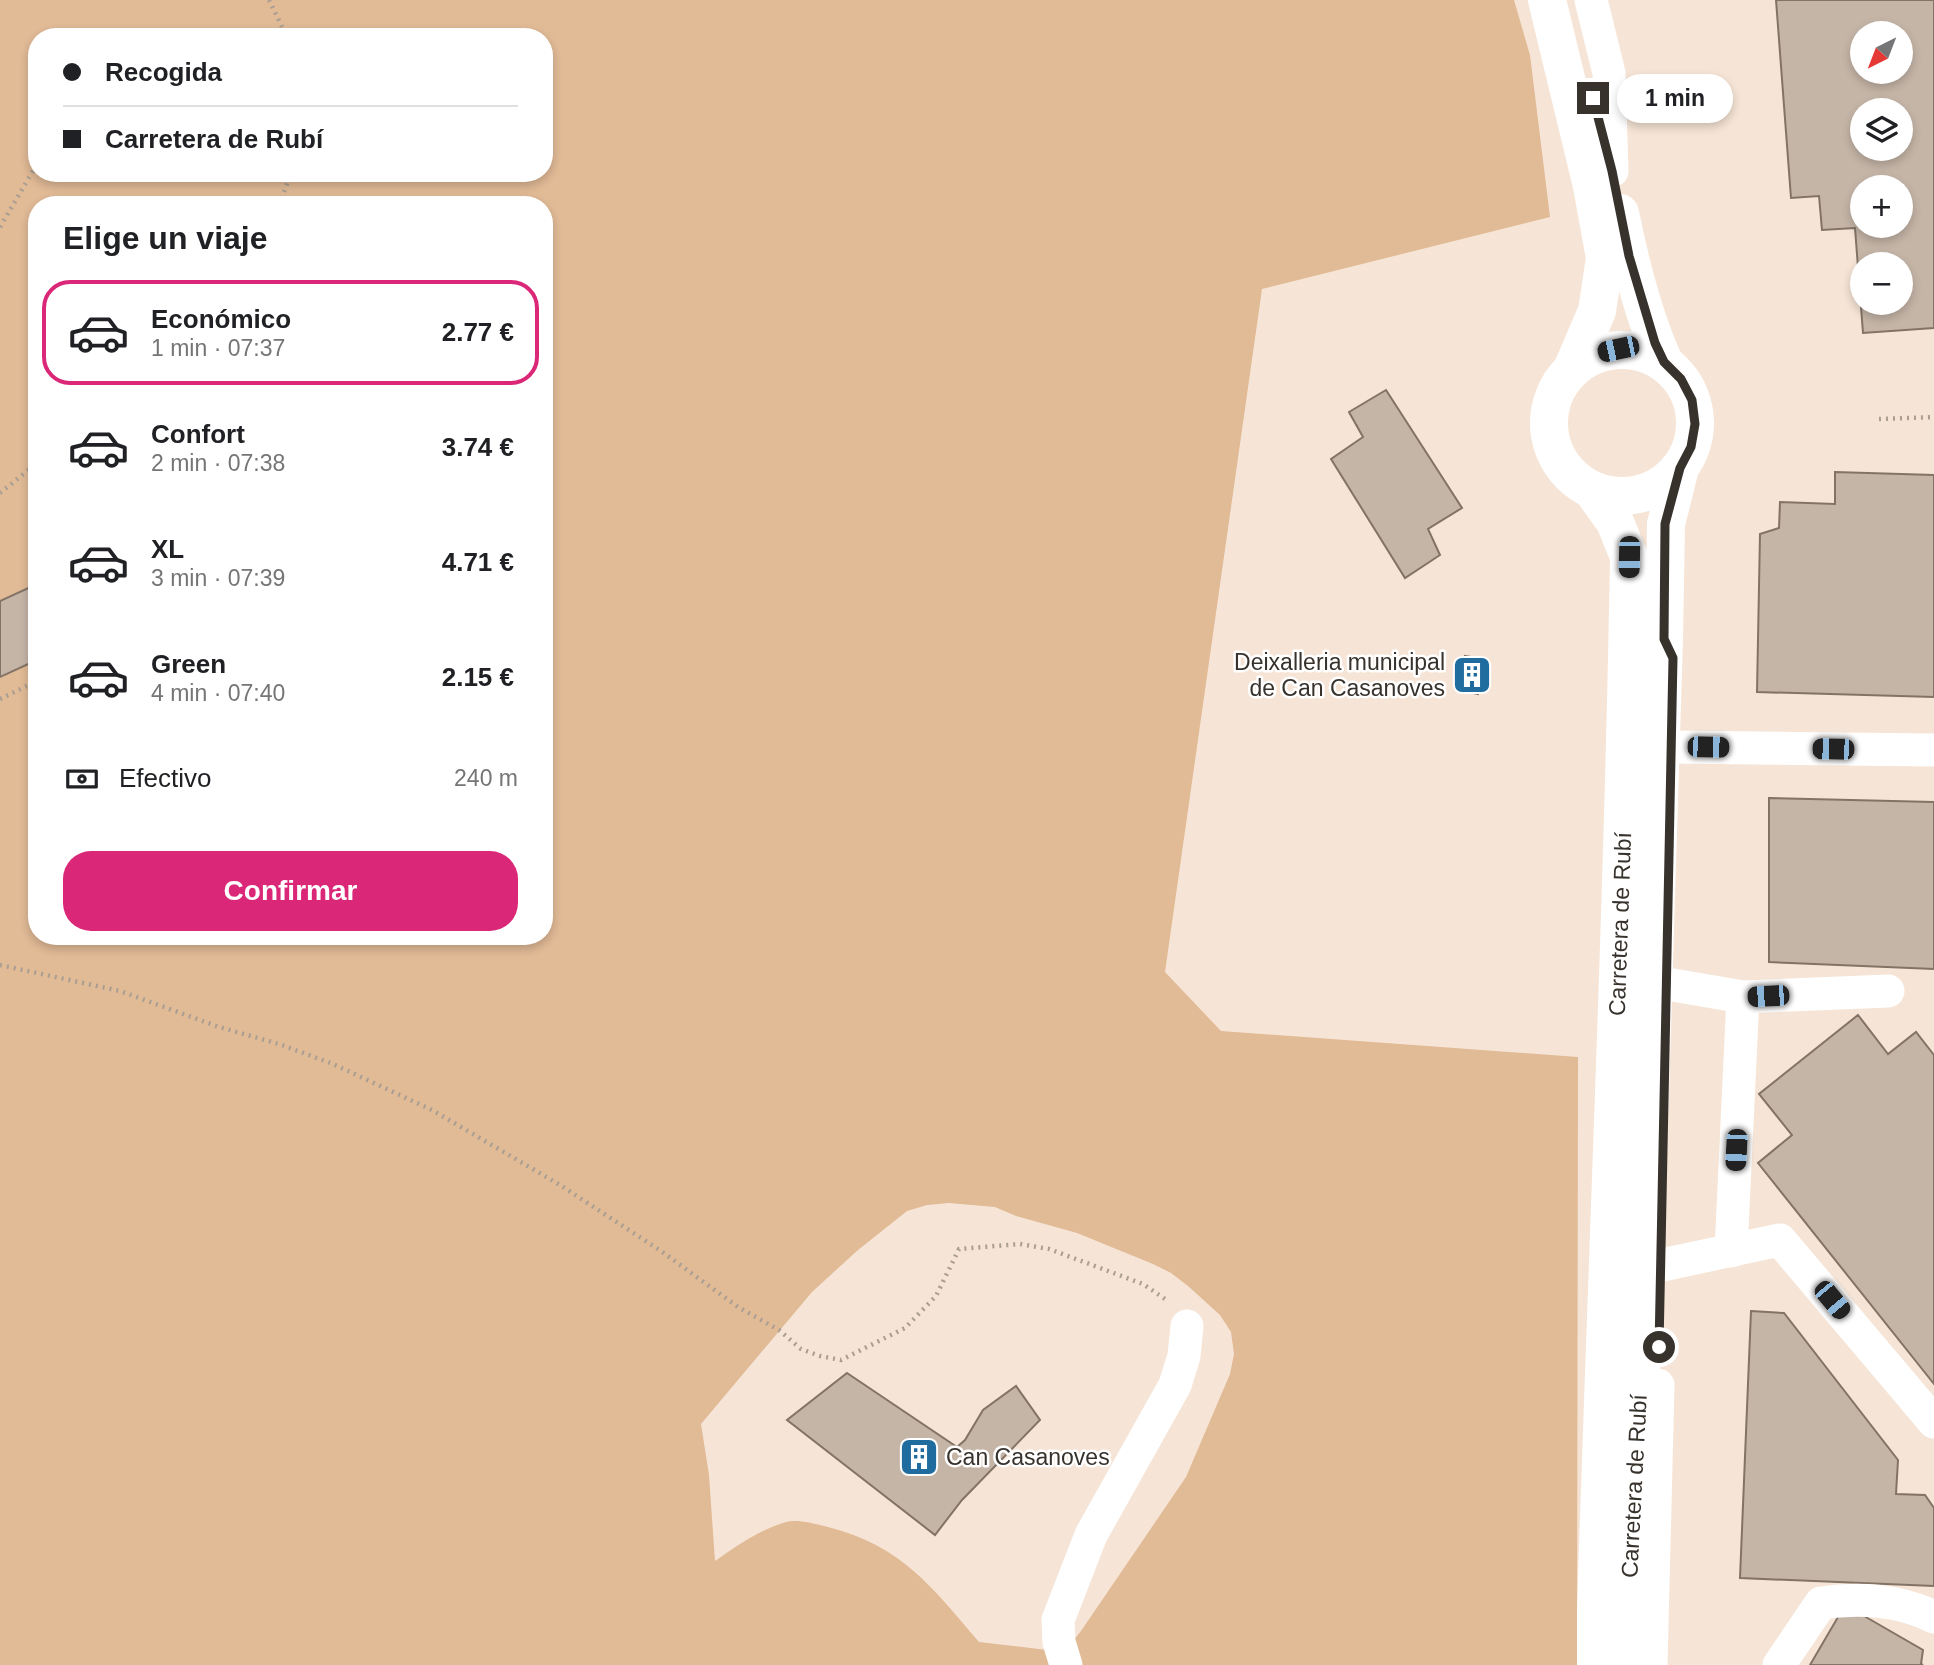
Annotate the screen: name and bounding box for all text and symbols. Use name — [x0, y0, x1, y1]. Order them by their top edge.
north arrow — [1850, 21, 1913, 84]
map controls — [1850, 21, 1913, 315]
text: Recogida — [105, 57, 222, 87]
callout: 1 min — [1618, 74, 1733, 122]
route end — [1577, 82, 1609, 114]
text: 1 min — [1645, 85, 1705, 111]
button: layers — [1850, 98, 1913, 161]
text: Carretera de Rubí — [105, 124, 323, 154]
button: + — [1850, 175, 1913, 238]
text: Elige un viaje — [63, 220, 268, 256]
button: − — [1850, 252, 1913, 315]
icon: car — [67, 301, 130, 364]
text: Económico — [151, 304, 291, 334]
text: 2.77 € — [442, 317, 514, 347]
car — [1596, 334, 1641, 364]
text: 1 min · 07:37 — [151, 335, 285, 361]
icon: car — [67, 416, 130, 479]
text: Confort — [151, 419, 245, 449]
text: 3.74 € — [442, 432, 514, 462]
text: 2 min · 07:38 — [151, 450, 285, 476]
icon: car — [67, 531, 130, 594]
text: XL — [151, 534, 184, 564]
car — [1619, 536, 1640, 578]
text: 4.71 € — [442, 547, 514, 577]
text: 3 min · 07:39 — [151, 565, 285, 591]
icon: car — [67, 646, 130, 709]
text: Green — [151, 649, 226, 679]
place label: Deixalleria municipal de Can Casanoves — [1234, 649, 1445, 701]
building icon: Deixalleria municipal de Can Casanoves — [1451, 654, 1493, 696]
text: 2.15 € — [442, 662, 514, 692]
text: 4 min · 07:40 — [151, 680, 285, 706]
car — [1687, 736, 1730, 758]
car — [1812, 738, 1855, 760]
icon: cash — [63, 760, 101, 798]
text: Efectivo — [119, 763, 212, 793]
text: 240 m — [454, 765, 518, 791]
street label: Carretera de Rubí — [1604, 831, 1636, 1016]
button: Confirmar — [63, 851, 518, 931]
car — [1747, 984, 1790, 1008]
car — [1725, 1128, 1748, 1172]
car — [1811, 1277, 1854, 1323]
route start — [1643, 1331, 1675, 1363]
street label: Carretera de Rubí — [1616, 1393, 1652, 1579]
building icon: Can Casanoves — [898, 1436, 940, 1478]
place label: Can Casanoves — [946, 1444, 1110, 1470]

